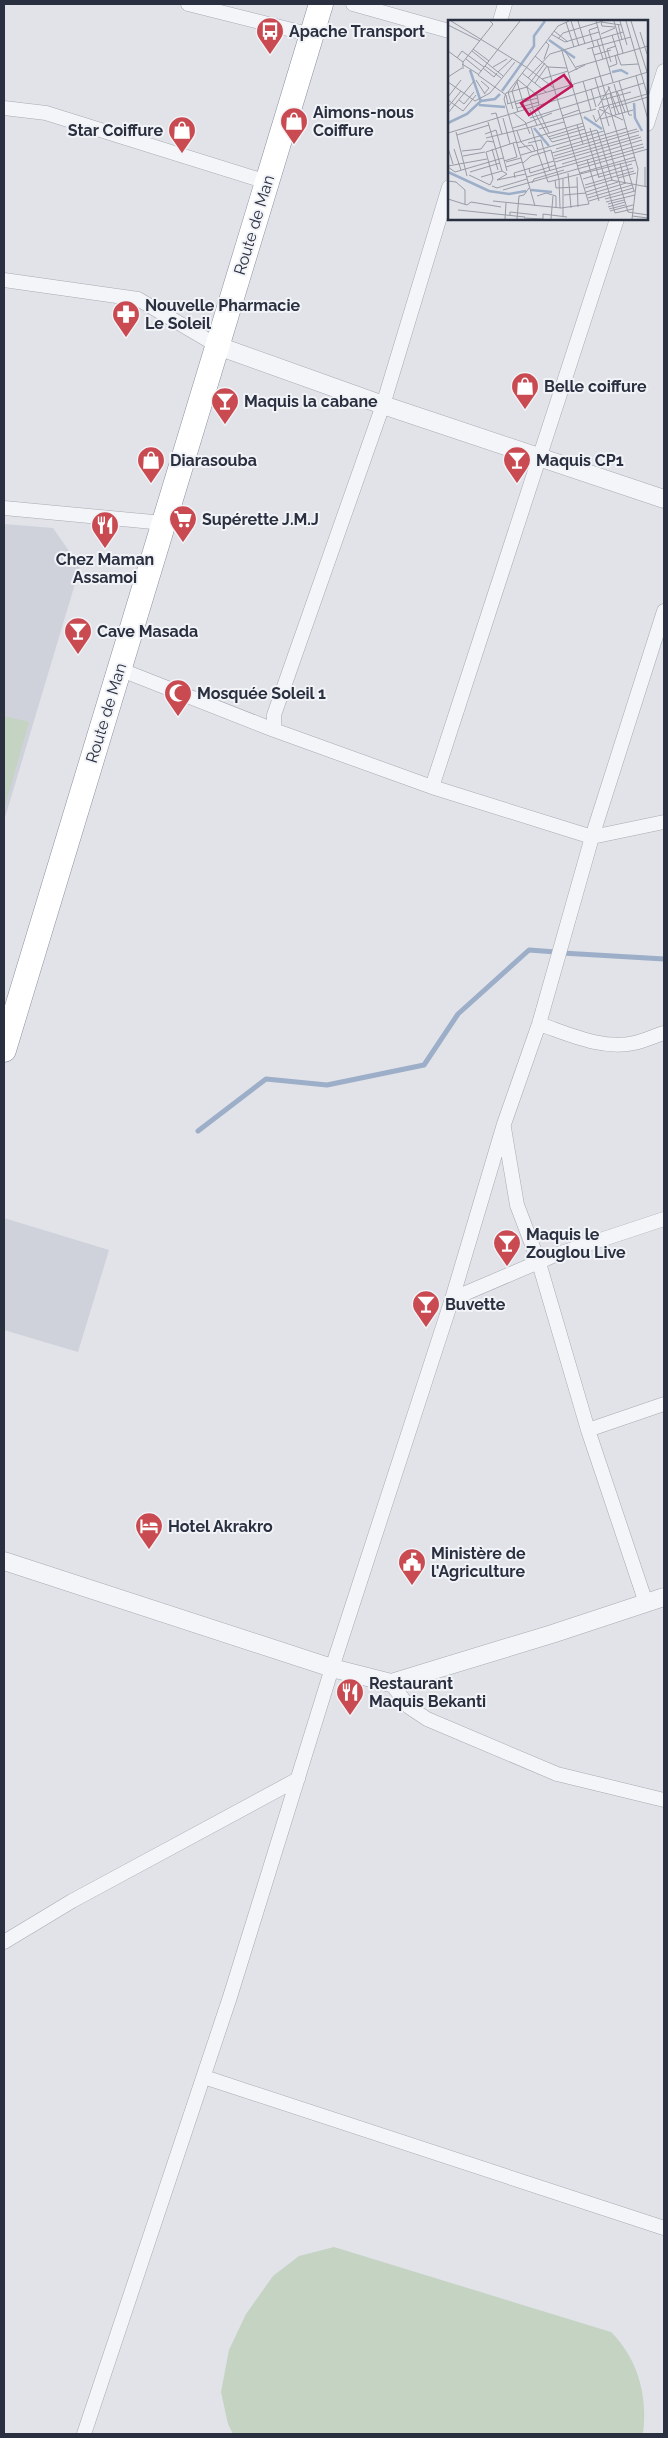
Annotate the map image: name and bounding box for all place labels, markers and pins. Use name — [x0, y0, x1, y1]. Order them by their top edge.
bus stop icon: Apache Transport — [255, 16, 285, 55]
place label: Apache Transport — [289, 22, 425, 41]
place label: Aimons-nous Coiffure — [313, 103, 414, 140]
shop icon: Aimons-nous Coiffure — [279, 106, 309, 145]
shop icon: Star Coiffure — [167, 115, 197, 154]
place label: Star Coiffure — [68, 121, 163, 140]
place label: Nouvelle Pharmacie Le Soleil — [145, 296, 300, 333]
pharmacy icon: Nouvelle Pharmacie Le Soleil — [111, 299, 141, 338]
shop icon: Belle coiffure — [510, 371, 540, 410]
place label: Belle coiffure — [544, 377, 647, 396]
bar icon: Maquis la cabane — [210, 386, 240, 425]
place label: Maquis la cabane — [244, 392, 378, 411]
shop icon: Diarasouba — [136, 445, 166, 484]
bar icon: Maquis CP1 — [502, 445, 532, 484]
place label: Diarasouba — [170, 451, 257, 470]
place label: Maquis CP1 — [536, 451, 624, 470]
supermarket icon: Supérette J.M.J — [168, 504, 198, 543]
restaurant icon: Chez Maman Assamoi — [90, 510, 120, 549]
place label: Supérette J.M.J — [202, 510, 319, 529]
place label: Chez Maman Assamoi — [56, 550, 154, 587]
bar icon: Cave Masada — [63, 616, 93, 655]
place label: Cave Masada — [97, 622, 198, 641]
mosque icon: Mosquée Soleil 1 — [163, 678, 193, 717]
place label: Mosquée Soleil 1 — [197, 684, 326, 703]
place label: Maquis le Zouglou Live — [526, 1225, 626, 1262]
bar icon: Maquis le Zouglou Live — [492, 1228, 522, 1267]
bar icon: Buvette — [411, 1289, 441, 1328]
place label: Buvette — [445, 1295, 506, 1314]
hotel icon: Hotel Akrakro — [134, 1511, 164, 1550]
place label: Hotel Akrakro — [168, 1517, 273, 1536]
place label: Ministère de l'Agriculture — [431, 1544, 526, 1581]
public building icon: Ministère de l'Agriculture — [397, 1547, 427, 1586]
place label: Restaurant Maquis Bekanti — [369, 1674, 486, 1711]
restaurant icon: Restaurant Maquis Bekanti — [335, 1677, 365, 1716]

